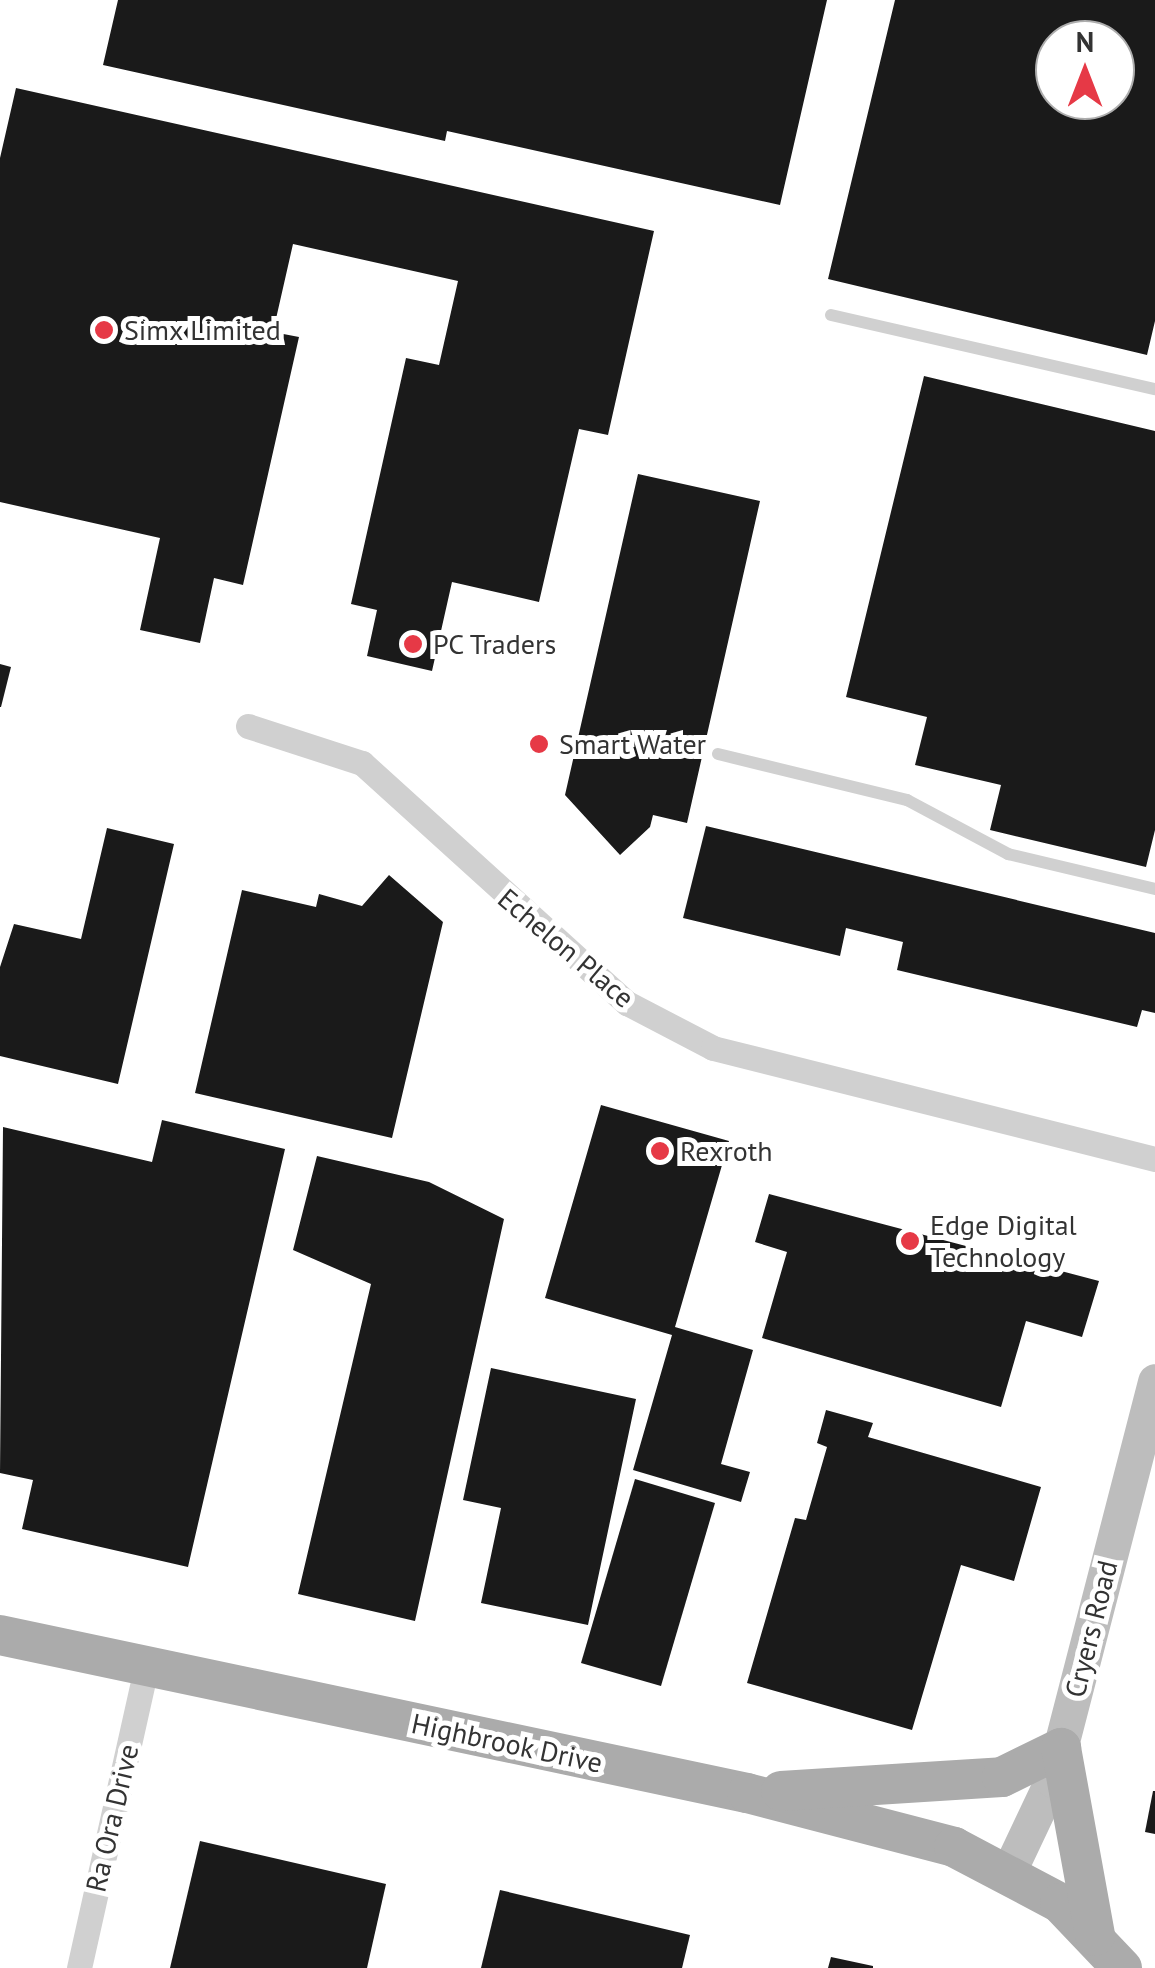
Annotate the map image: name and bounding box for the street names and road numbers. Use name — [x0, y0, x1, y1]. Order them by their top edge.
street label: Echelon Place — [491, 881, 641, 1015]
street label: Cryers Road — [1058, 1557, 1124, 1701]
street label: Highbrook Drive — [408, 1706, 606, 1780]
street label: Ra Ora Drive — [79, 1741, 145, 1895]

